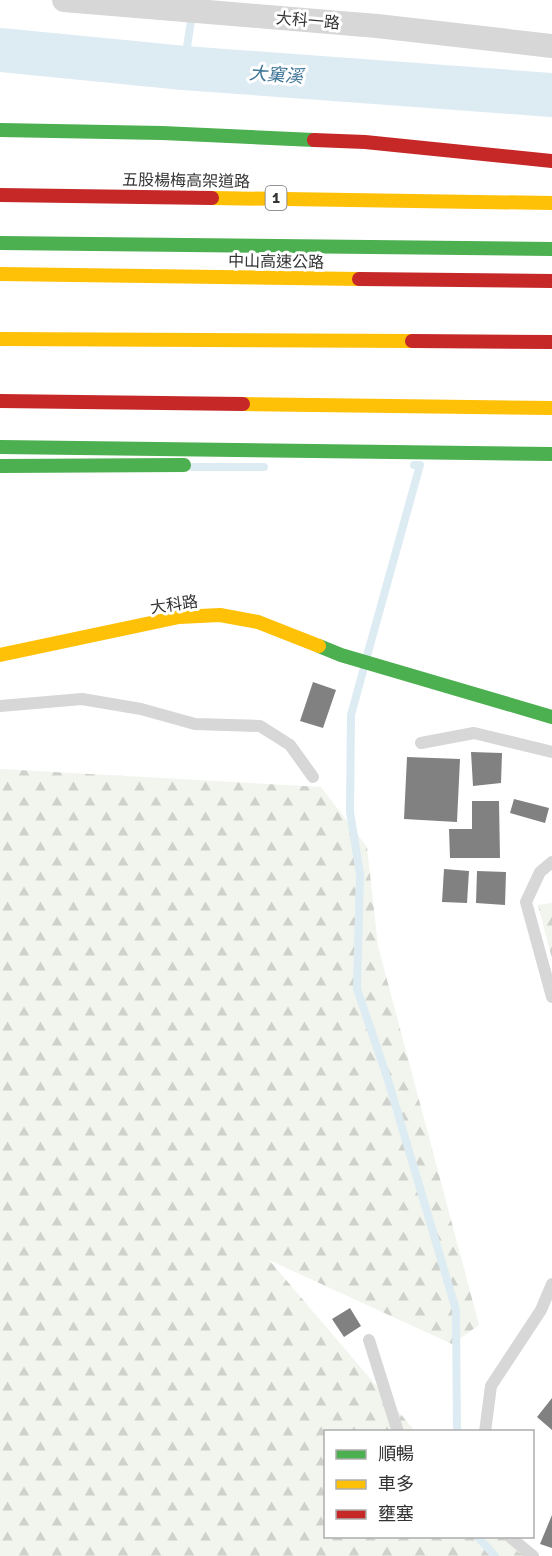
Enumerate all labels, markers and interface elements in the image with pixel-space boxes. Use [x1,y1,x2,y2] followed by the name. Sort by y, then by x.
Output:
[275,8,341,34] street label: 大科一路
[248,62,307,88] water label: 大窠溪
[122,170,250,192] street label: 五股楊梅高架道路
[266,186,286,210] road number: 1
[228,251,324,273] street label: 中山高速公路
[149,592,199,618] street label: 大科路
[324,1430,534,1538] legend
[378,1443,414,1465] text: 順暢
[378,1473,414,1495] text: 車多
[378,1503,414,1525] text: 壅塞

